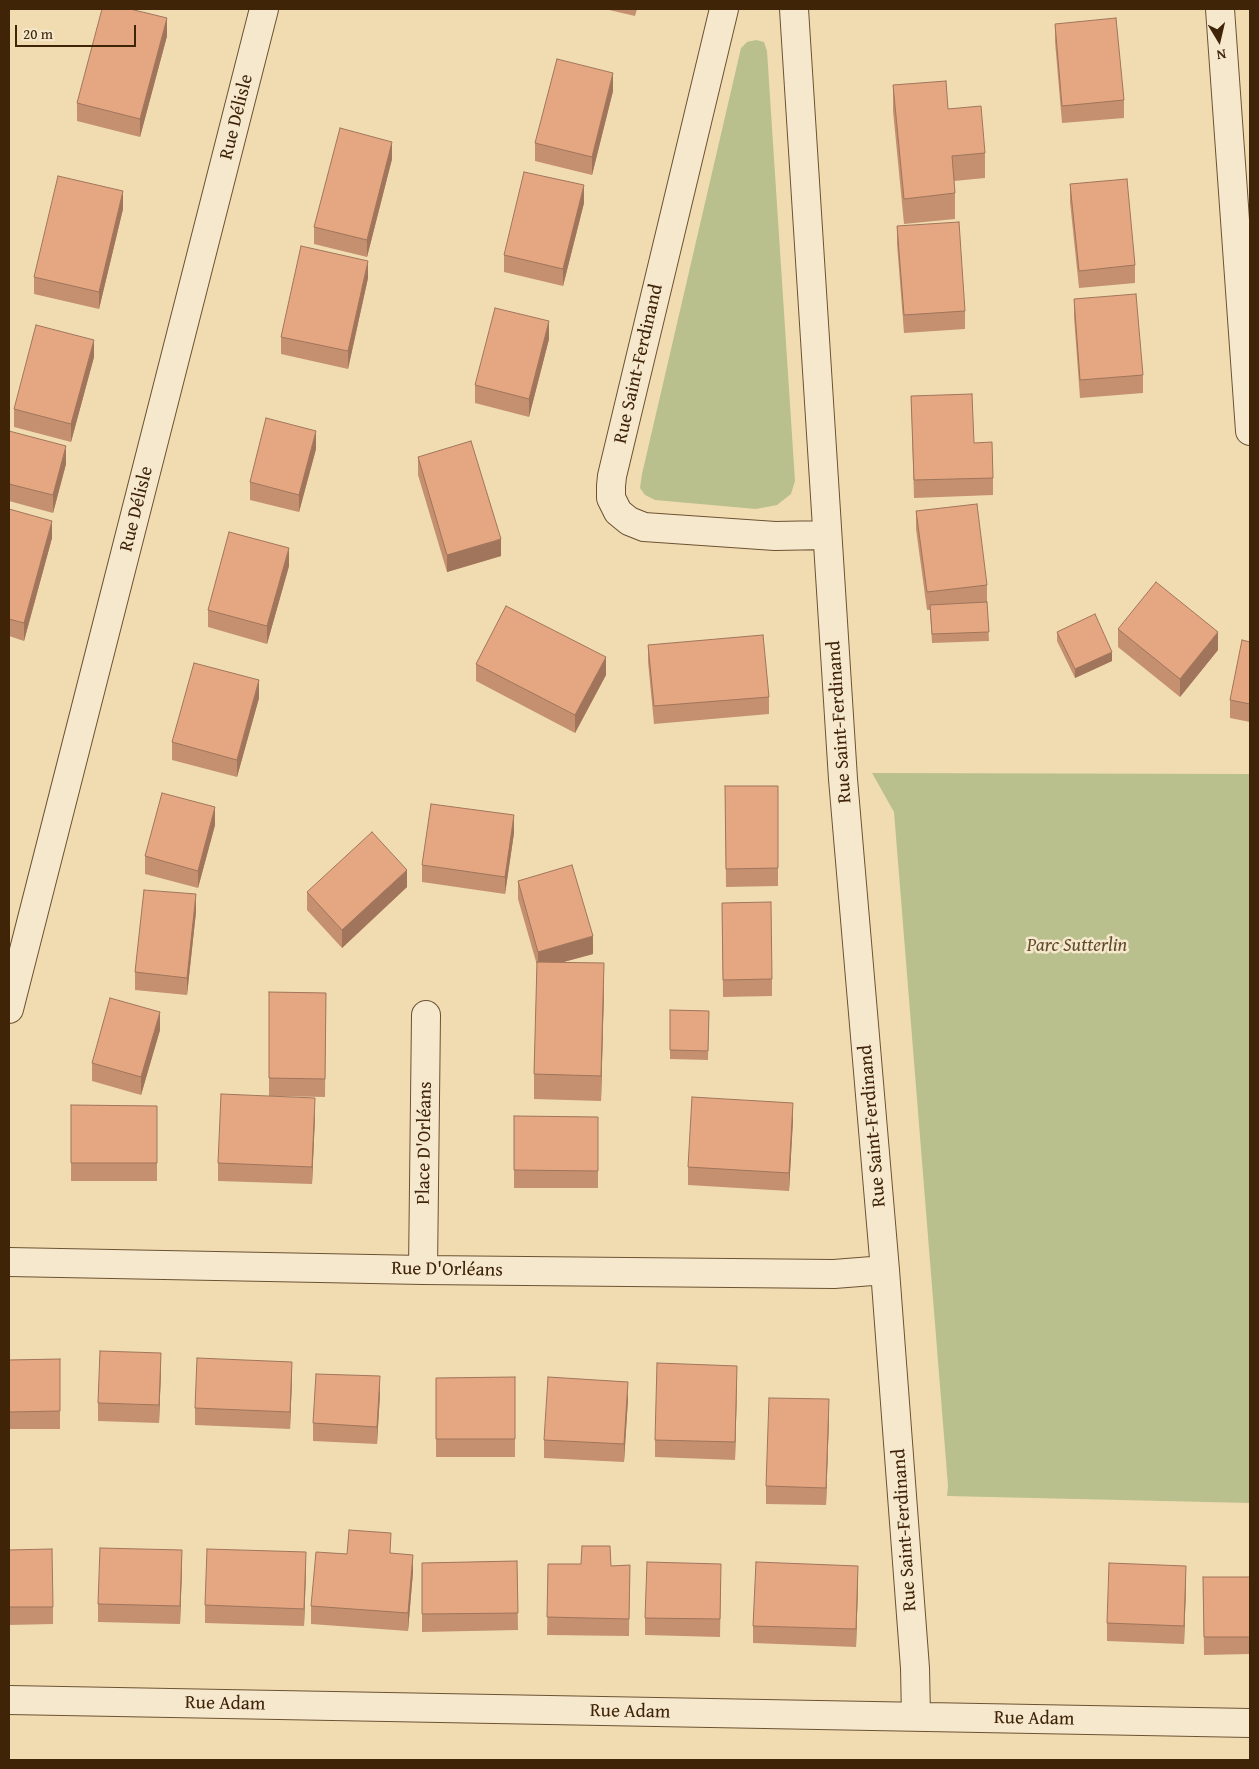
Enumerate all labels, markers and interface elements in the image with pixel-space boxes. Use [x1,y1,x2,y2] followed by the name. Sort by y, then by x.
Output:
[18,15,139,47] scale bar
[1194,15,1244,65] north arrow
[23,23,53,44] text: 20 m
[1215,44,1228,65] text: N
[215,72,259,162] street label: Rue Délisle
[610,282,668,446] street label: Rue Saint-Ferdinand
[115,464,159,554] street label: Rue Délisle
[823,640,857,804] street label: Rue Saint-Ferdinand
[1027,935,1127,957] park label: Parc Sutterlin
[855,1044,891,1208] street label: Rue Saint-Ferdinand
[413,1081,437,1205] street label: Place D'Orléans
[391,1258,503,1282] street label: Rue D'Orléans
[888,1448,922,1612] street label: Rue Saint-Ferdinand
[185,1692,265,1716] street label: Rue Adam
[590,1700,670,1724] street label: Rue Adam
[994,1707,1074,1731] street label: Rue Adam

